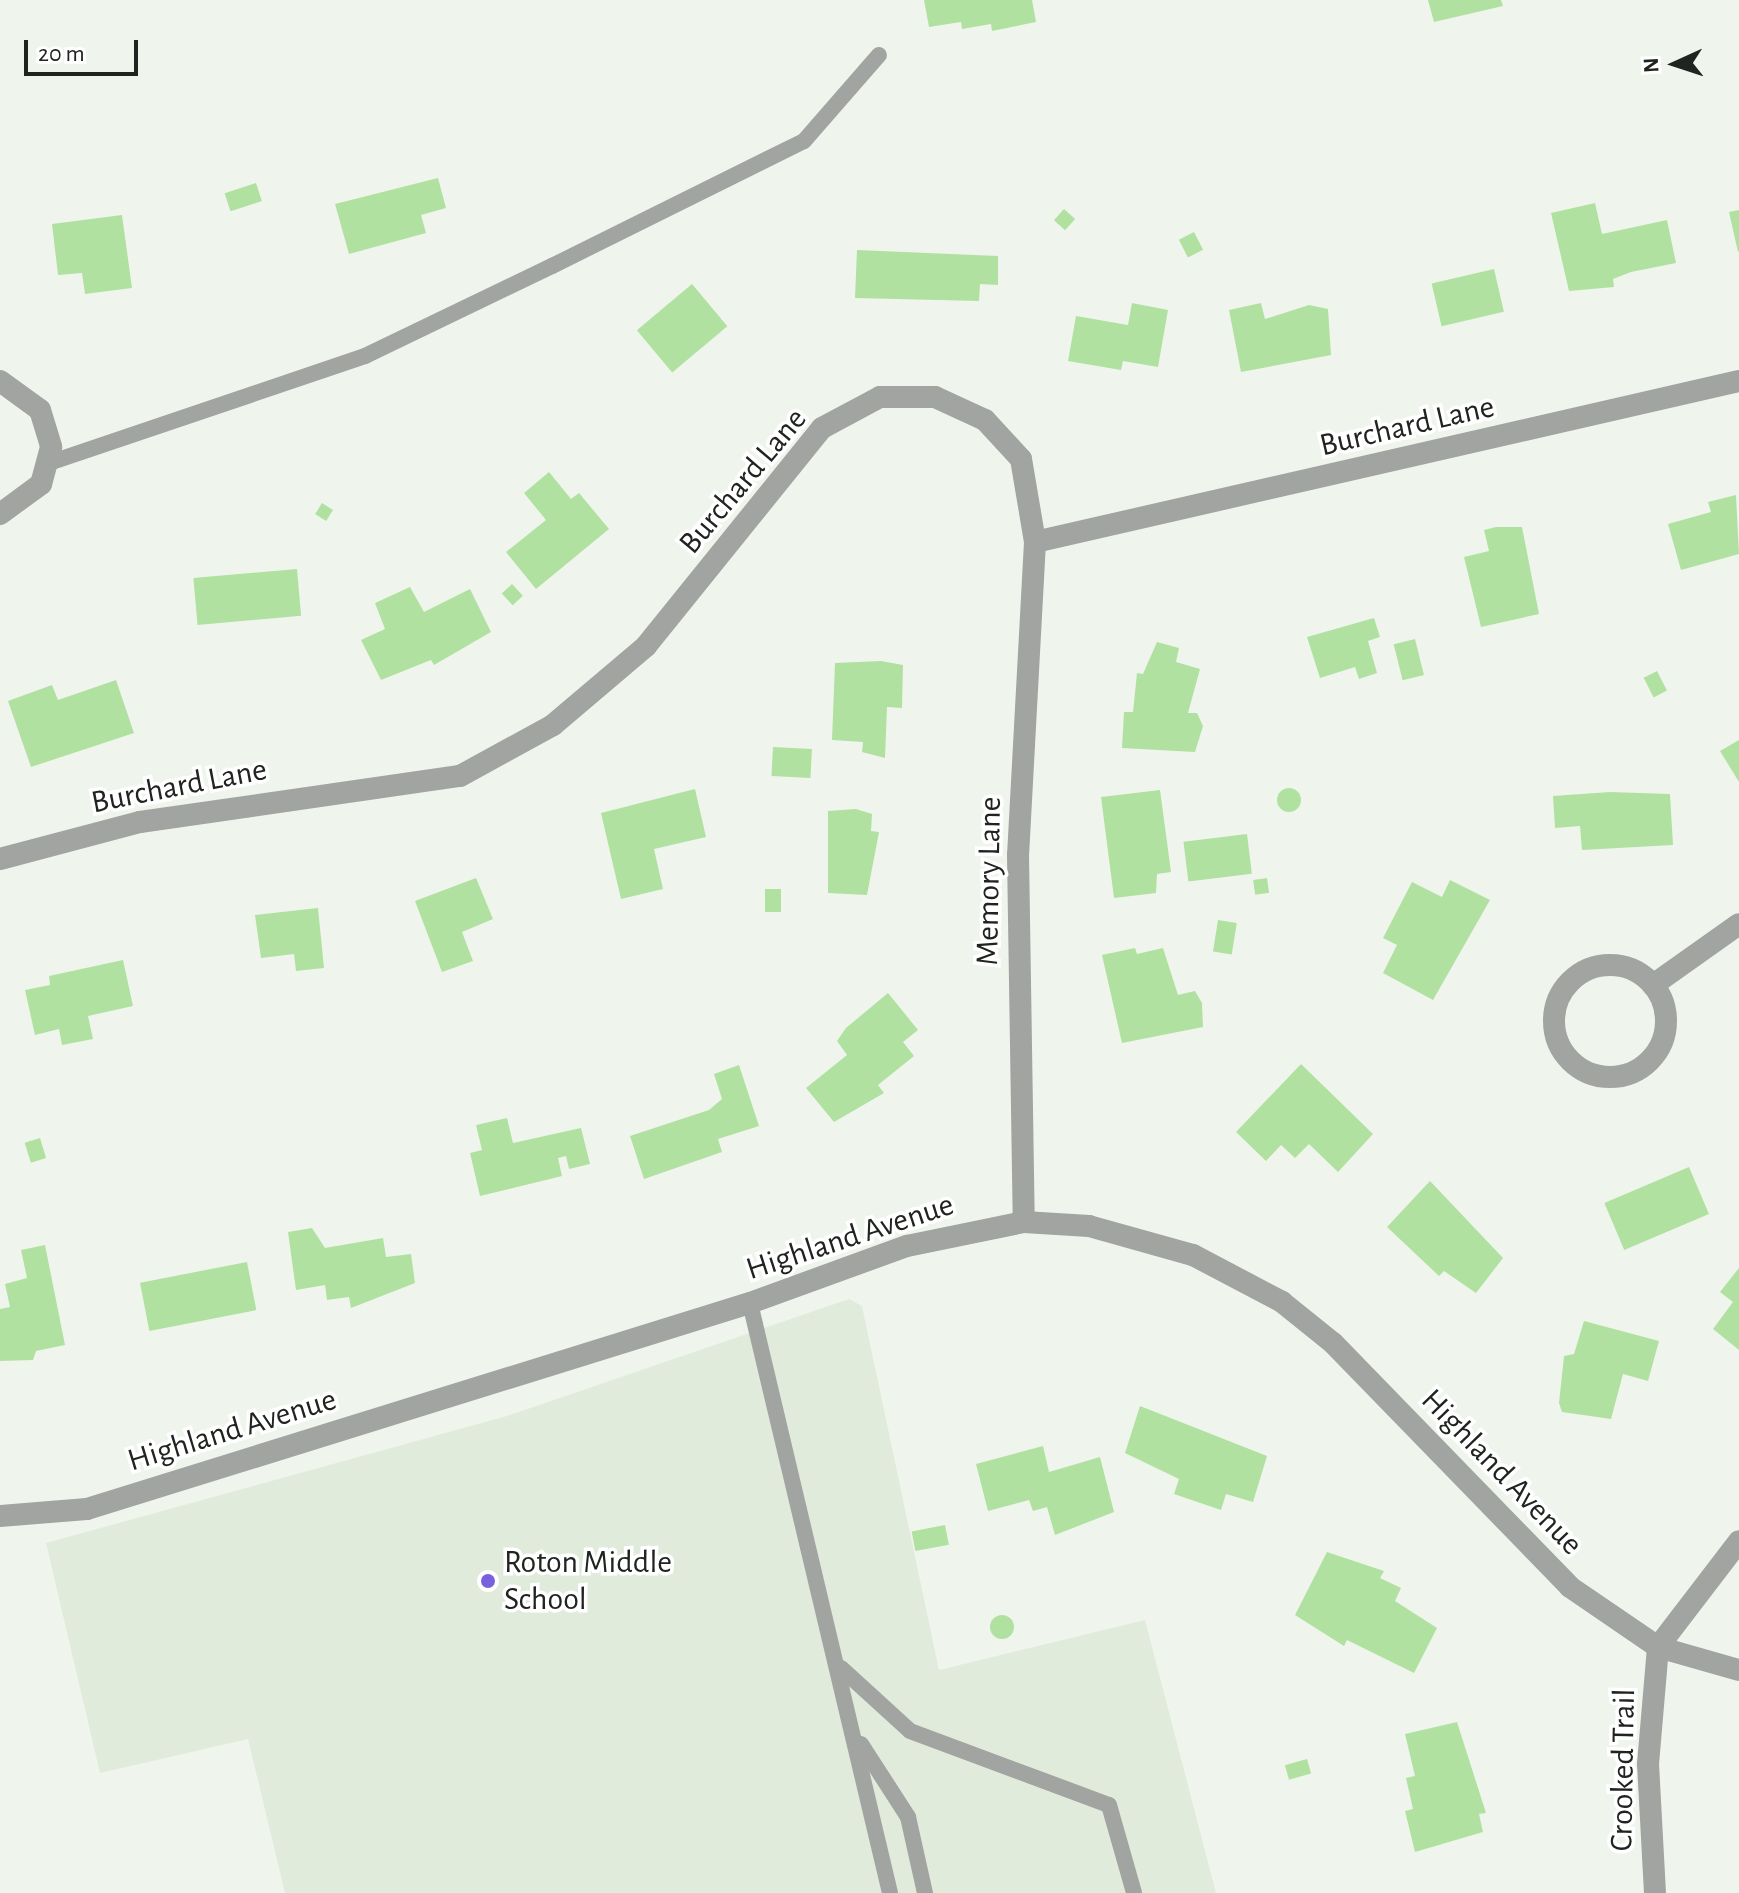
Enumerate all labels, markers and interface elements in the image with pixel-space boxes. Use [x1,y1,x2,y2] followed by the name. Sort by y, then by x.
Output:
[28,24,142,74] scale bar
[1635,24,1715,104] north arrow
[38,42,85,66] text: 20 m
[1640,57,1662,73] text: N
[1316,387,1498,465] street label: Burchard Lane
[671,400,815,562] street label: Burchard Lane
[88,750,270,822] street label: Burchard Lane
[968,796,1010,966] street label: Memory Lane
[741,1185,959,1289] street label: Highland Avenue
[123,1380,341,1480] street label: Highland Avenue
[1413,1381,1591,1563] street label: Highland Avenue
[504,1544,672,1619] place label: Roton Middle School
[479,1572,497,1590] marker: Roton Middle School
[1602,1688,1644,1852] street label: Crooked Trail

